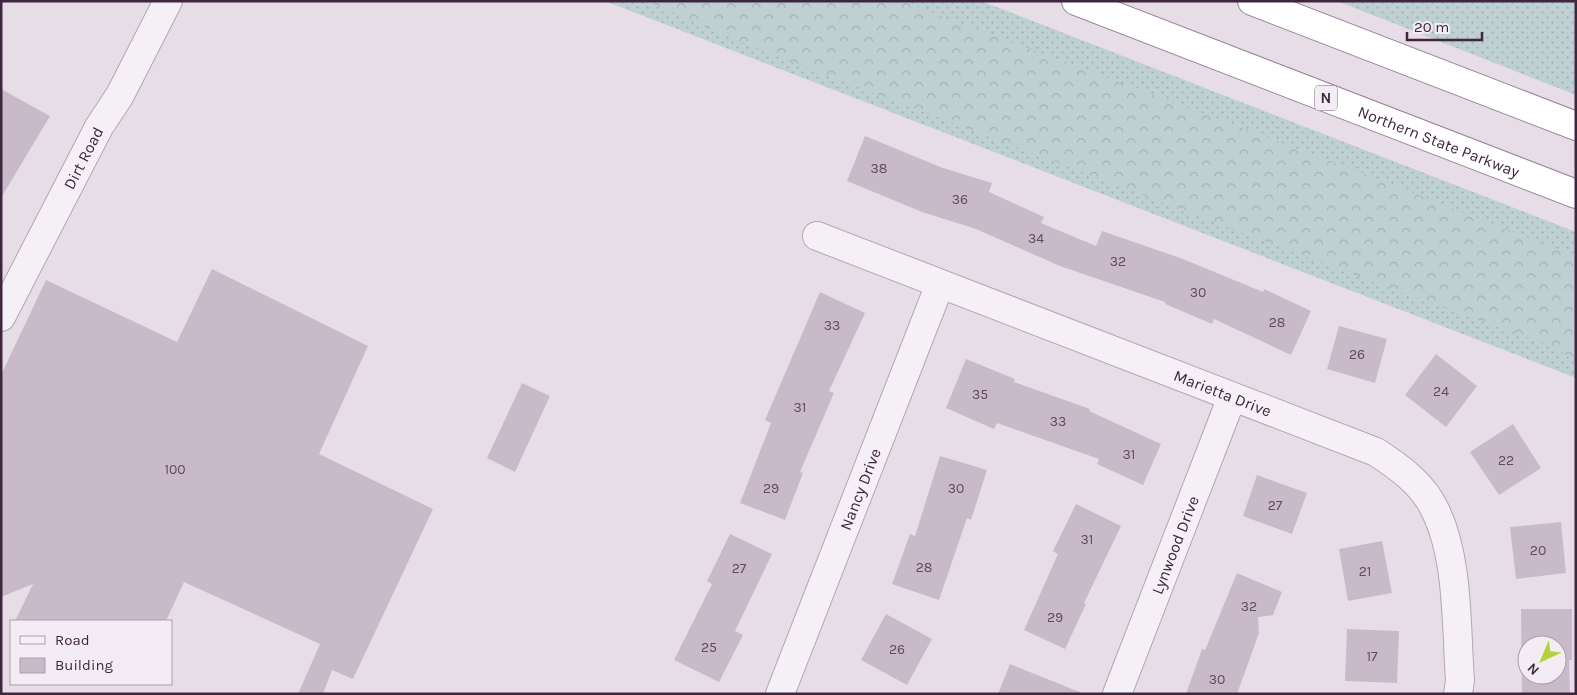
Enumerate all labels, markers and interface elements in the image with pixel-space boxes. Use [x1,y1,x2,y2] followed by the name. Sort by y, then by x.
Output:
[1407,10,1482,42] scale bar
[1414,18,1449,36] text: 20 m
[1315,86,1337,110] road number: N
[1355,101,1523,181] street label: Northern State Parkway
[59,123,107,192] street label: Dirt Road
[871,160,887,177] house number: 38
[952,191,968,208] house number: 36
[1028,230,1044,247] house number: 34
[1110,253,1126,270] house number: 32
[1190,284,1206,301] house number: 30
[1269,314,1285,331] house number: 28
[824,317,840,334] house number: 33
[1349,346,1365,363] house number: 26
[1171,365,1274,420] street label: Marietta Drive
[1433,383,1449,400] house number: 24
[972,386,988,403] house number: 35
[794,399,806,416] house number: 31
[1050,413,1066,430] house number: 33
[835,445,885,533] street label: Nancy Drive
[1123,446,1135,463] house number: 31
[1498,452,1514,469] house number: 22
[164,461,186,478] house number: 100
[763,480,779,497] house number: 29
[948,480,964,497] house number: 30
[1147,493,1202,597] street label: Lynwood Drive
[1268,497,1283,514] house number: 27
[1081,531,1093,548] house number: 31
[1530,542,1546,559] house number: 20
[916,559,932,576] house number: 28
[732,560,747,577] house number: 27
[1359,563,1371,580] house number: 21
[1241,598,1257,615] house number: 32
[1047,609,1063,626] house number: 29
[10,620,172,685] legend
[55,631,90,649] text: Road
[1517,635,1567,685] north arrow
[701,639,717,656] house number: 25
[889,641,905,658] house number: 26
[1366,648,1378,665] house number: 17
[55,656,113,674] text: Building
[1524,659,1543,679] text: N
[1209,671,1225,688] house number: 30

